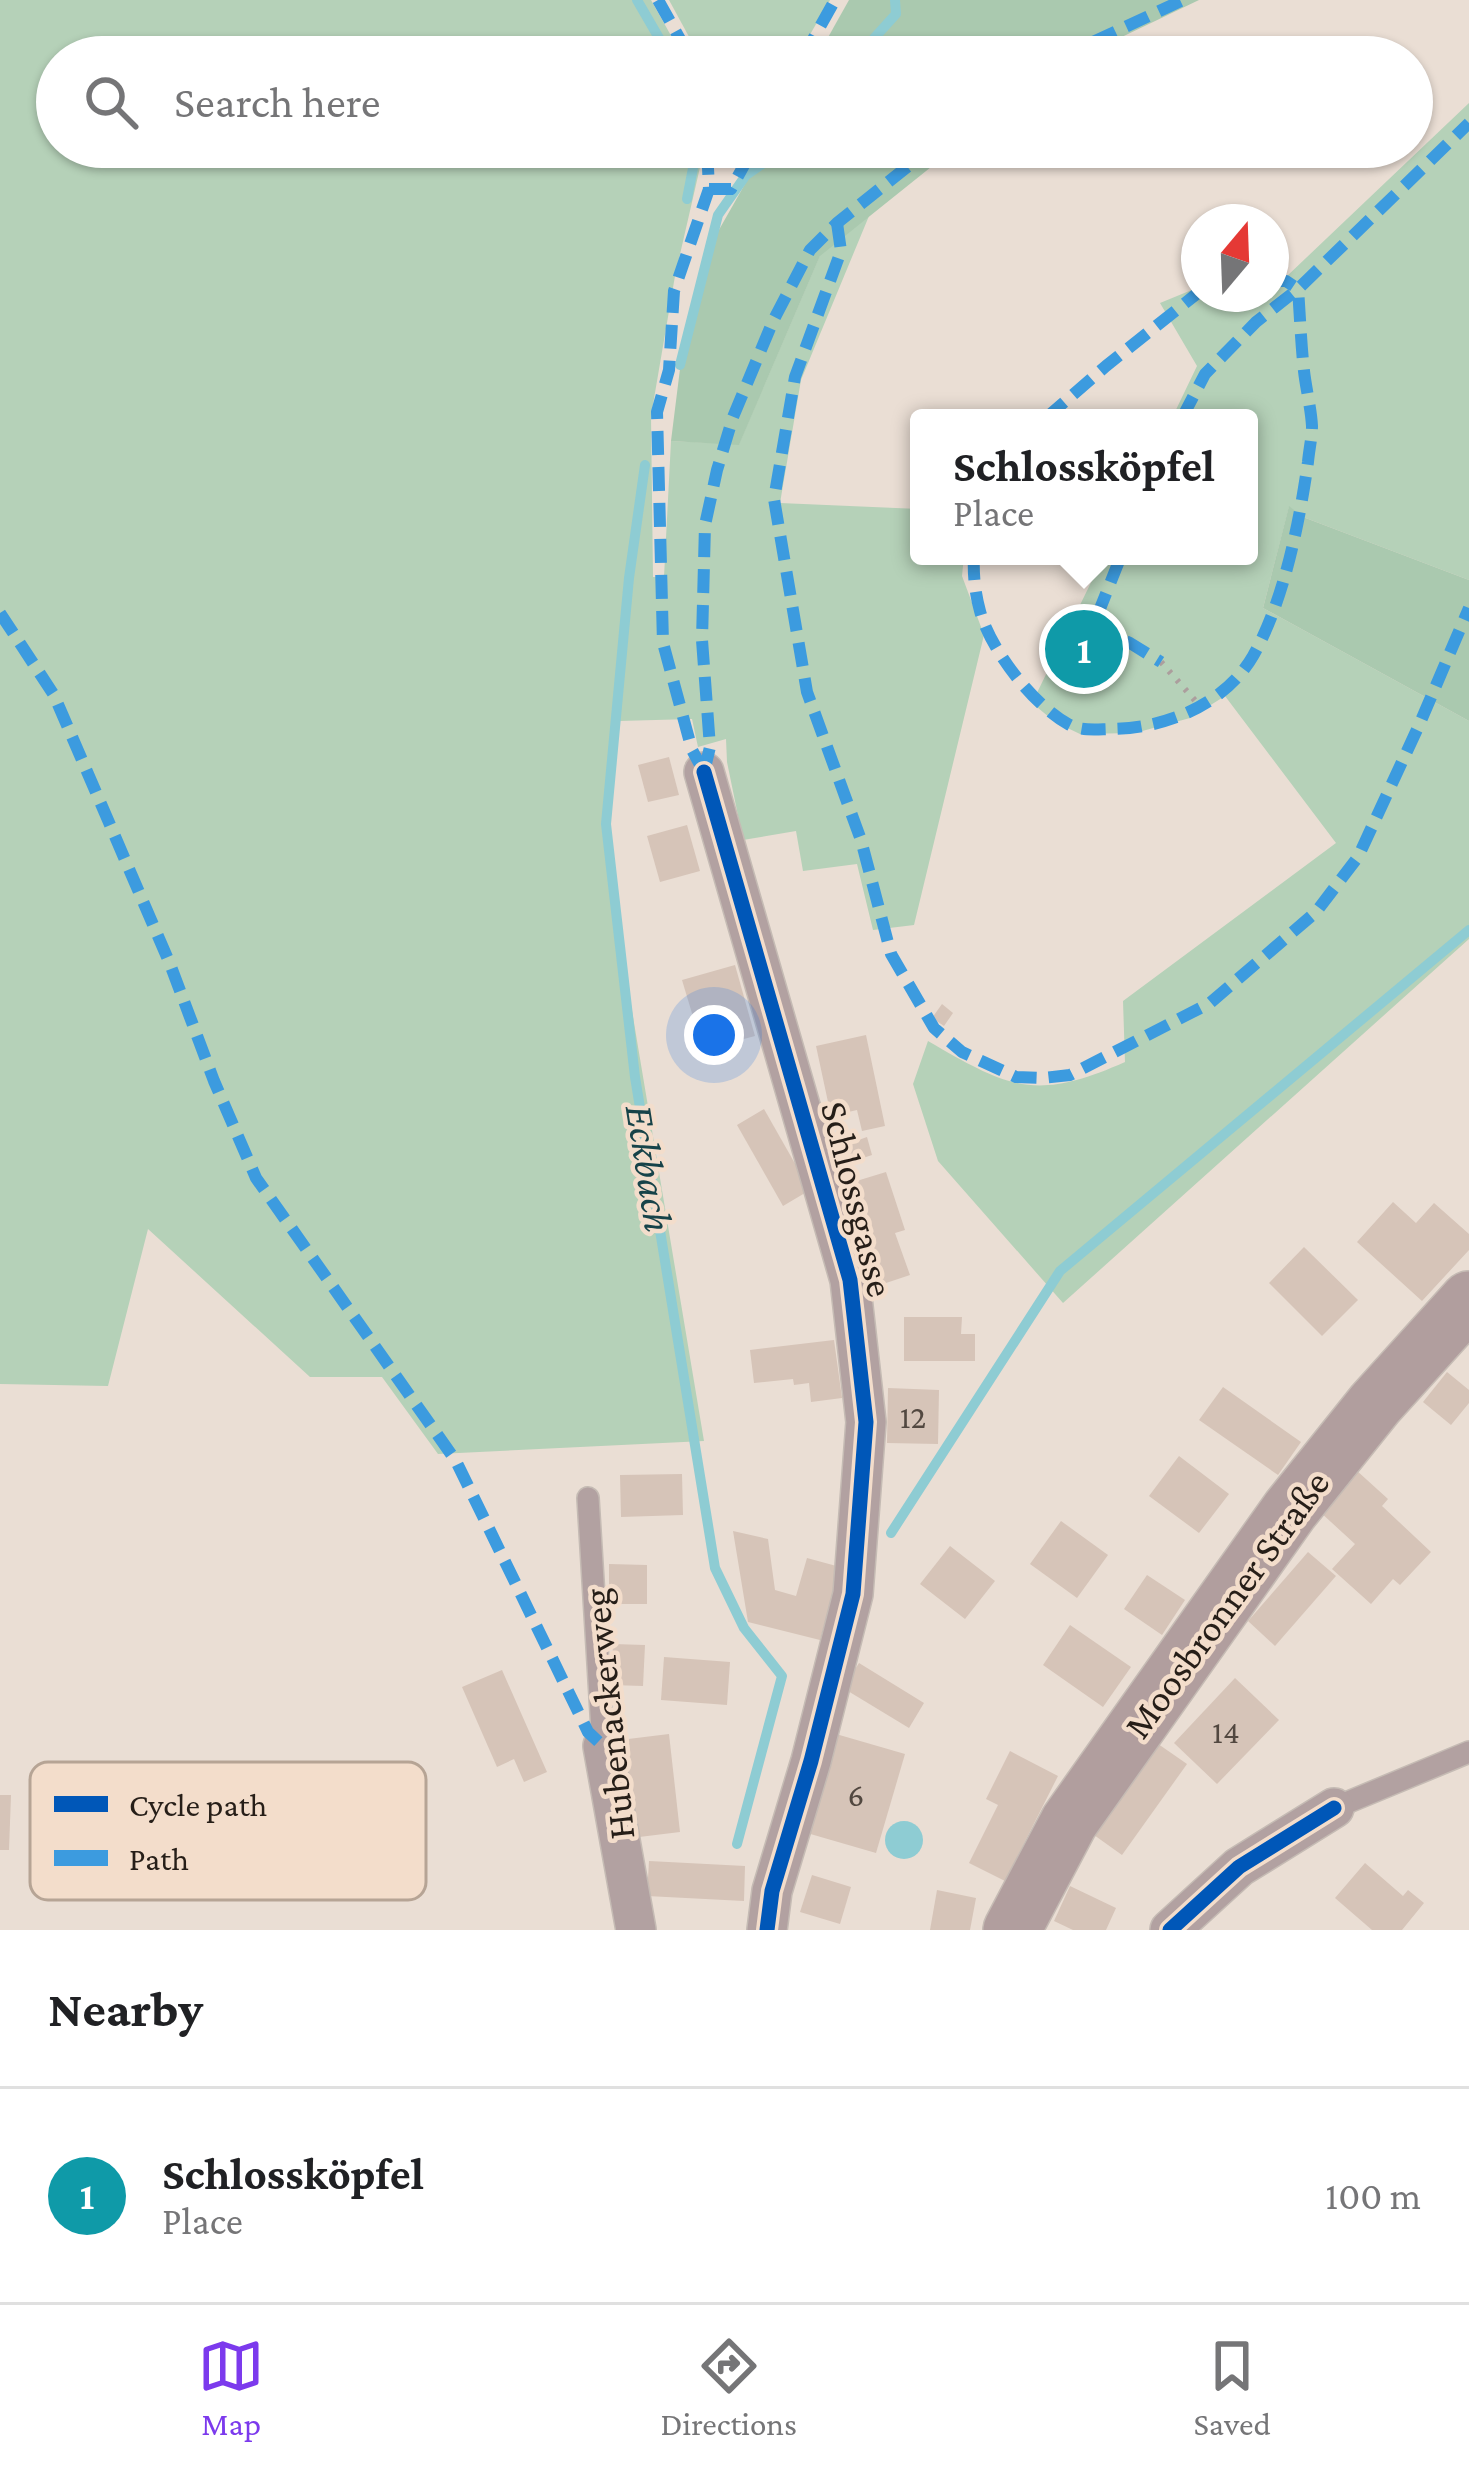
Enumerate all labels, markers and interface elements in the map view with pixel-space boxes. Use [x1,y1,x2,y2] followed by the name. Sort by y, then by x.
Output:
[36,36,1433,168] search box
[78,69,144,135] icon: search
[174,77,381,127] text: Search here
[1181,204,1289,312] north arrow
[910,409,1258,565] popup
[953,441,1215,491] text: Schlossköpfel
[953,491,1034,534] text: Place
[1045,604,1123,694] pin: 1
[684,1005,744,1065] your location
[812,1097,903,1301] street label: Schlossgasse
[617,1101,683,1235] water label: Eckbach
[900,1398,926,1435] house number: 12
[1115,1462,1337,1746] street label: Moosbronner Straße
[573,1586,644,1842] street label: Hubenackerweg
[1212,1713,1240,1750] house number: 14
[30,1762,426,1900] legend
[848,1776,864,1813] house number: 6
[129,1786,267,1823] text: Cycle path
[129,1840,189,1877] text: Path
[48,1980,203,2037] text: Nearby
[162,2149,424,2199] text: Schlossköpfel
[80,2174,94,2217] text: 1
[1325,2174,1421,2217] text: 100 m
[162,2199,243,2242] text: Place
[198,2333,264,2442] tab: Map
[661,2333,797,2442] tab: Directions
[1193,2333,1271,2442] tab: Saved

